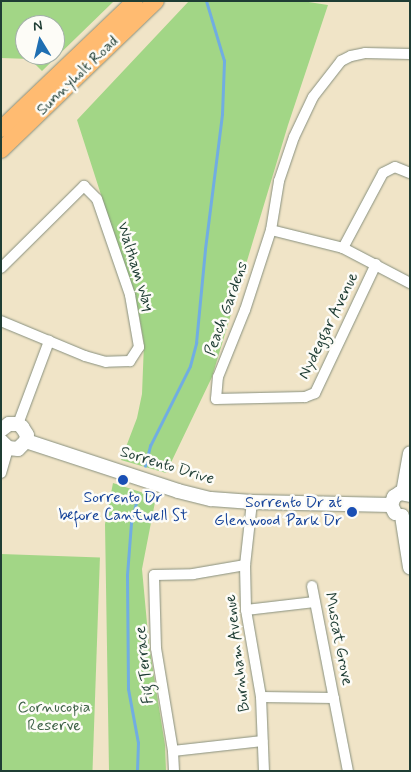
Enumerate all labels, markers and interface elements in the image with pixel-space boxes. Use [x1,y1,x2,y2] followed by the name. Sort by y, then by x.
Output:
[15,15,65,65] north arrow
[32,17,44,36] text: N
[33,32,123,120] street label: Sunnyholt Road
[112,218,158,316] street label: Waltham Way
[201,259,253,359] street label: Peach Gardens
[294,268,364,384] street label: Nydeggar Avenue
[118,443,216,489] street label: Sorrento Drive
[117,474,129,486] marker: Sorrento Dr before Cantwell St
[60,488,186,526] place label: Sorrento Dr before Cantwell St
[218,493,342,531] place label: Sorrento Dr at Glenwood Park Dr
[346,506,358,518] marker: Sorrento Dr at Glenwood Park Dr
[221,591,255,715] street label: Burnham Avenue
[320,591,356,687] street label: Muscat Grove
[132,627,158,703] street label: Fig Terrace
[17,698,91,736] park label: Cornucopia Reserve

